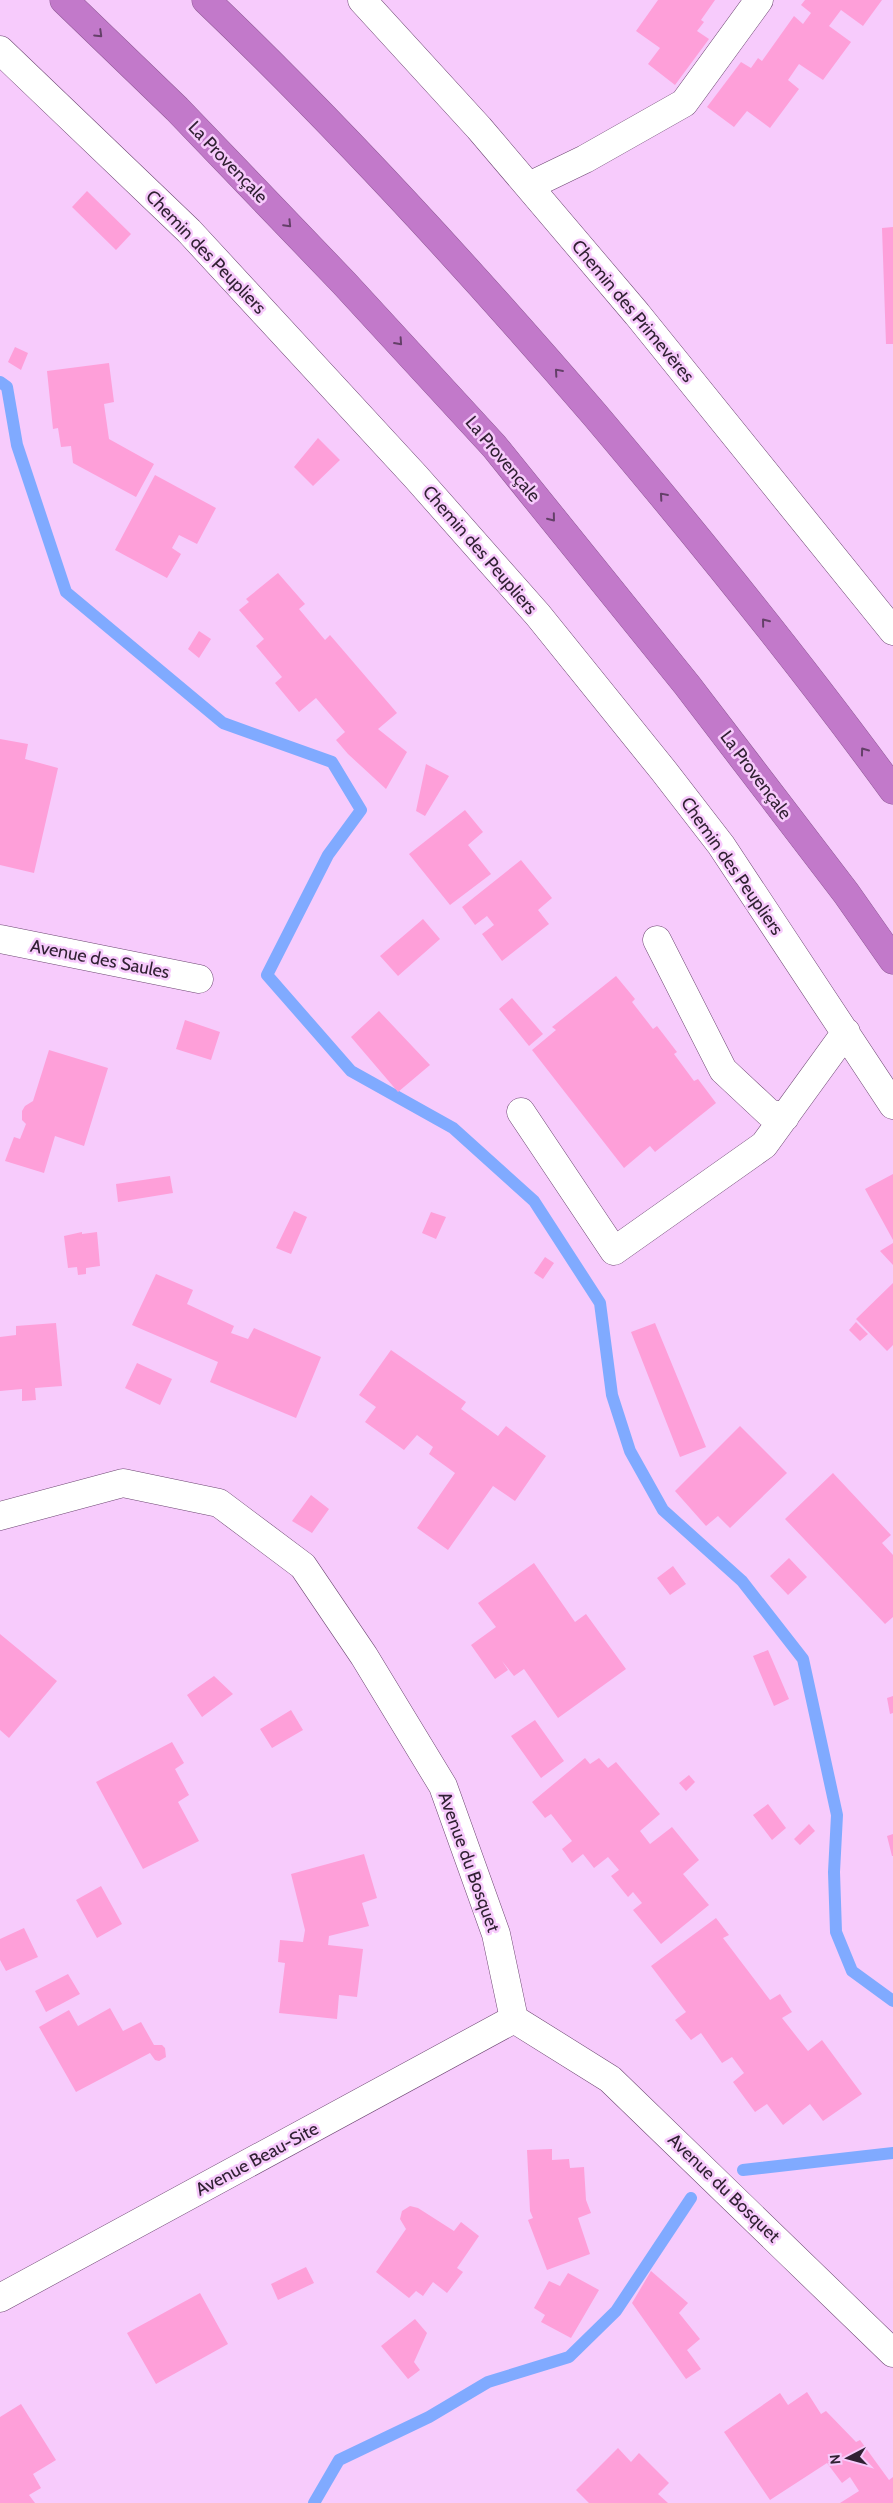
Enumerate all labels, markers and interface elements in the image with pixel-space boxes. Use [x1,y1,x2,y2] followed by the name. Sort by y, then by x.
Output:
[94,28,103,37] one-way arrow
[184,117,272,207] street label: La Provençale
[141,186,271,318] street label: Chemin des Peupliers
[282,218,291,227] one-way arrow
[567,235,699,387] street label: Chemin des Primevères
[393,337,402,346] one-way arrow
[554,369,563,378] one-way arrow
[461,412,545,506] street label: La Provençale
[418,481,542,619] street label: Chemin des Peupliers
[660,492,669,501] one-way arrow
[546,512,555,521] one-way arrow
[763,619,771,628] one-way arrow
[716,726,796,824] street label: La Provençale
[862,748,870,757] one-way arrow
[676,793,788,939] street label: Chemin des Peupliers
[29,935,171,983] street label: Avenue des Saules
[433,1789,505,1935] street label: Avenue du Bosquet
[192,2117,322,2201] street label: Avenue Beau-Site
[663,2129,785,2247] street label: Avenue du Bosquet
[823,2433,873,2483] north arrow
[826,2453,845,2465] text: N

